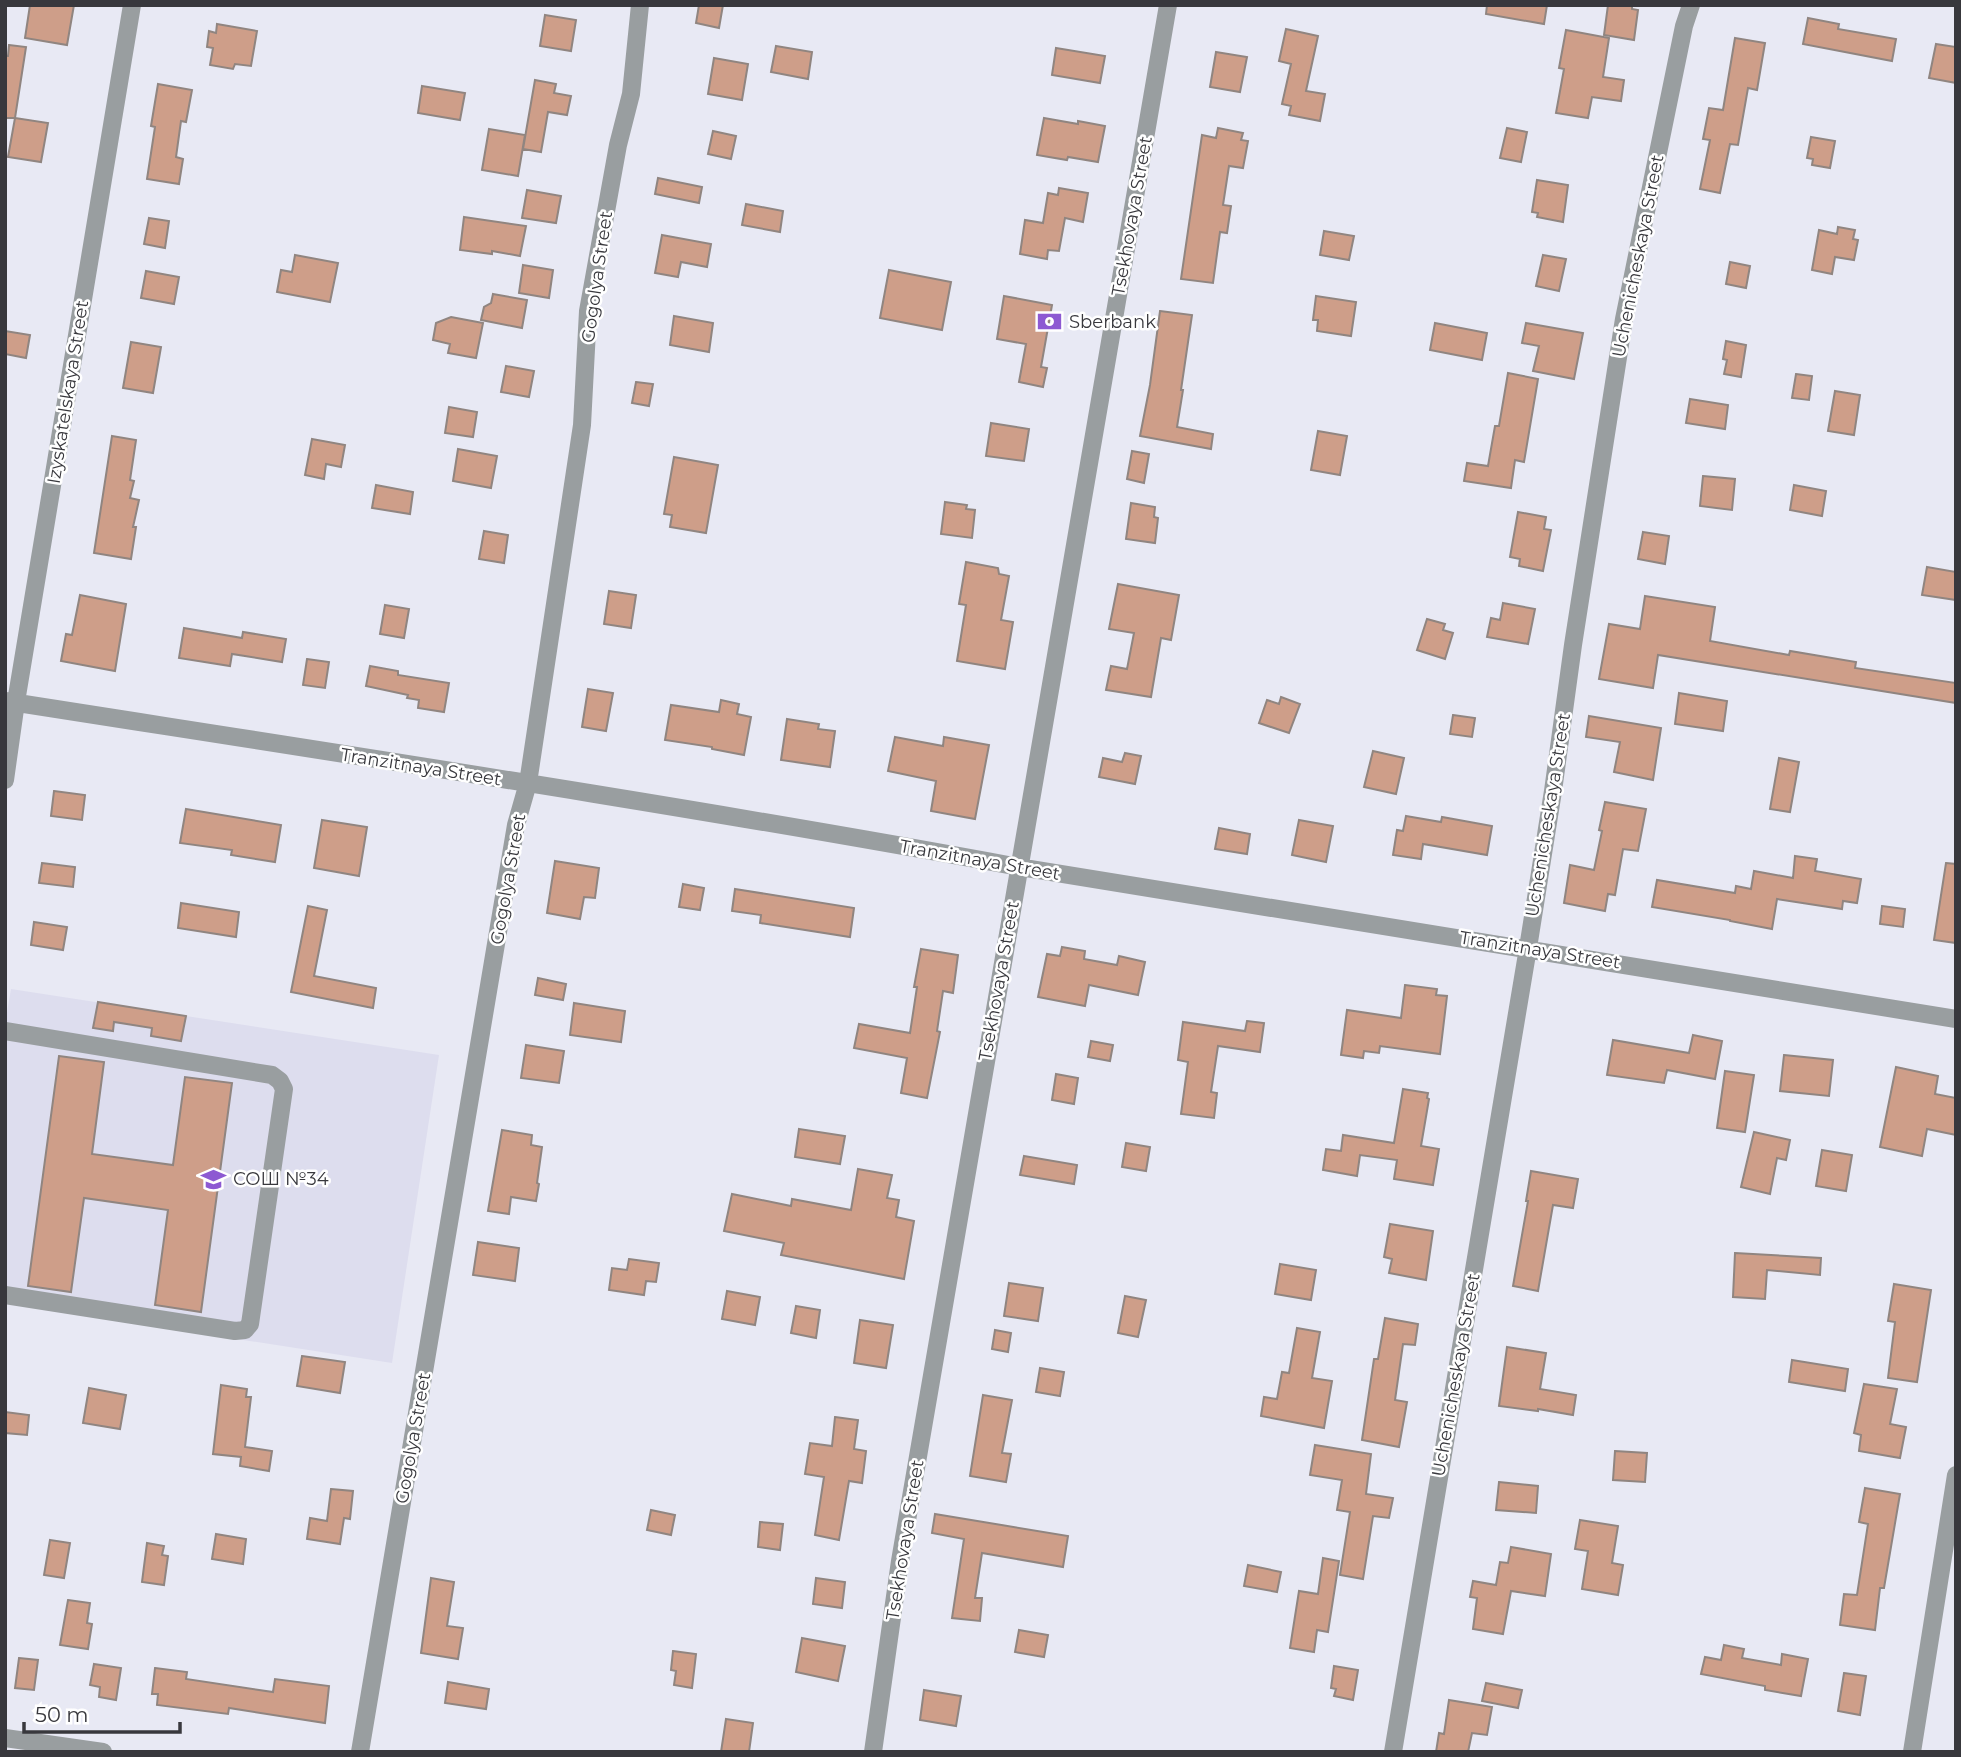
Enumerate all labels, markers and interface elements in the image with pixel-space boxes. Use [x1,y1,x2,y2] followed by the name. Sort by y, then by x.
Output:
[1107,134,1157,298] street label: Tsekhovaya Street
[1608,153,1668,359] street label: Uchenicheskaya Street
[577,210,617,344] street label: Gogolya Street
[43,299,93,485] street label: Izyskatelskaya Street
[1035,308,1063,336] bank icon: Sberbank
[1069,311,1156,333] place label: Sberbank
[1521,711,1575,919] street label: Uchenicheskaya Street
[339,743,503,791] street label: Tranzitnaya Street
[486,812,530,946] street label: Gogolya Street
[898,835,1062,885] street label: Tranzitnaya Street
[974,899,1024,1063] street label: Tsekhovaya Street
[1458,926,1622,974] street label: Tranzitnaya Street
[199,1165,227,1193] school or university icon: СОШ №34
[233,1168,329,1190] place label: СОШ №34
[1427,1272,1485,1478] street label: Uchenicheskaya Street
[391,1371,435,1505] street label: Gogolya Street
[881,1458,929,1622] street label: Tsekhovaya Street
[24,1690,180,1734] scale bar
[35,1702,89,1727] text: 50 m

